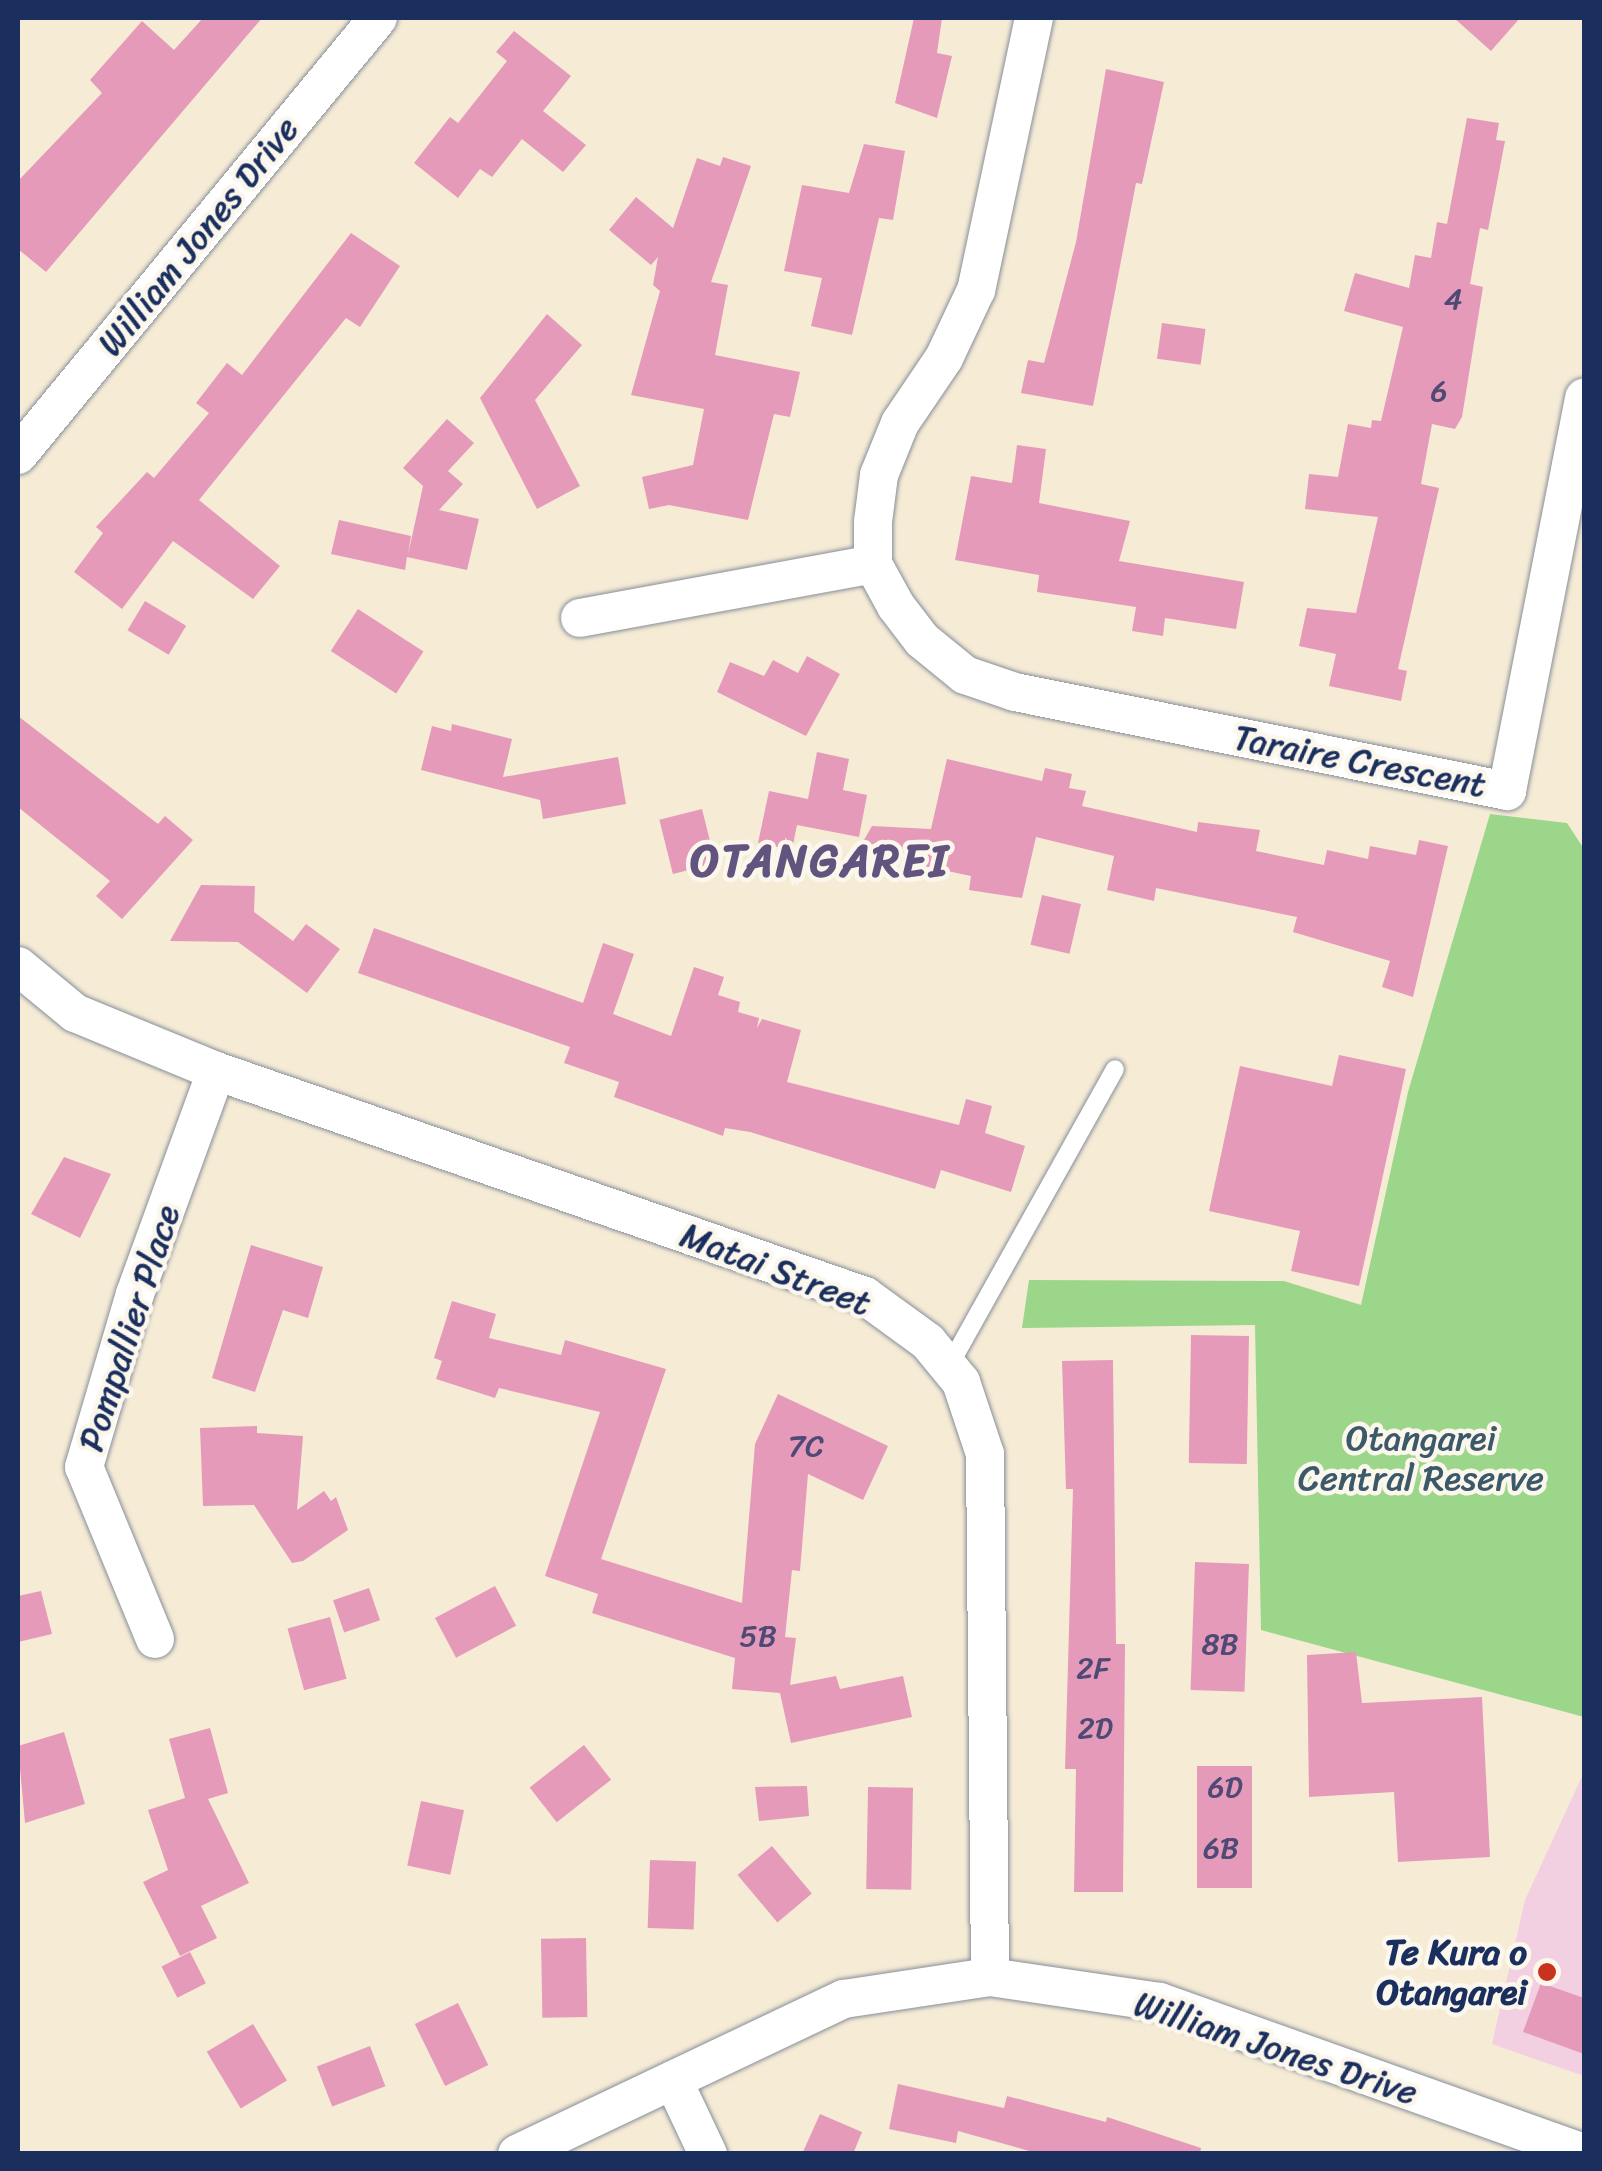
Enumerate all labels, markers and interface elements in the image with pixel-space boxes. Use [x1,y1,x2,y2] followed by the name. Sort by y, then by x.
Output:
[89,108,307,364] street label: William Jones Drive
[1444,281,1462,317] house number: 4
[1430,373,1448,409] house number: 6
[1230,716,1490,806] street label: Taraire Crescent
[692,835,948,889] district label: OTANGAREI
[69,1199,189,1457] street label: Pompallier Place
[675,1214,877,1324] street label: Matai Street
[1298,1417,1544,1499] park label: Otangarei Central Reserve
[788,1428,824,1464] house number: 7C
[739,1618,777,1654] house number: 5B
[1201,1626,1239,1662] house number: 8B
[1076,1650,1110,1686] house number: 2F
[1077,1710,1113,1746] house number: 2D
[1208,1769,1242,1805] house number: 6D
[1203,1830,1239,1866] house number: 6B
[1376,1931,1527,2013] place label: Te Kura o Otangarei
[1536,1961,1558,1983] marker: Te Kura o Otangarei
[1129,1982,1423,2114] street label: William Jones Drive

